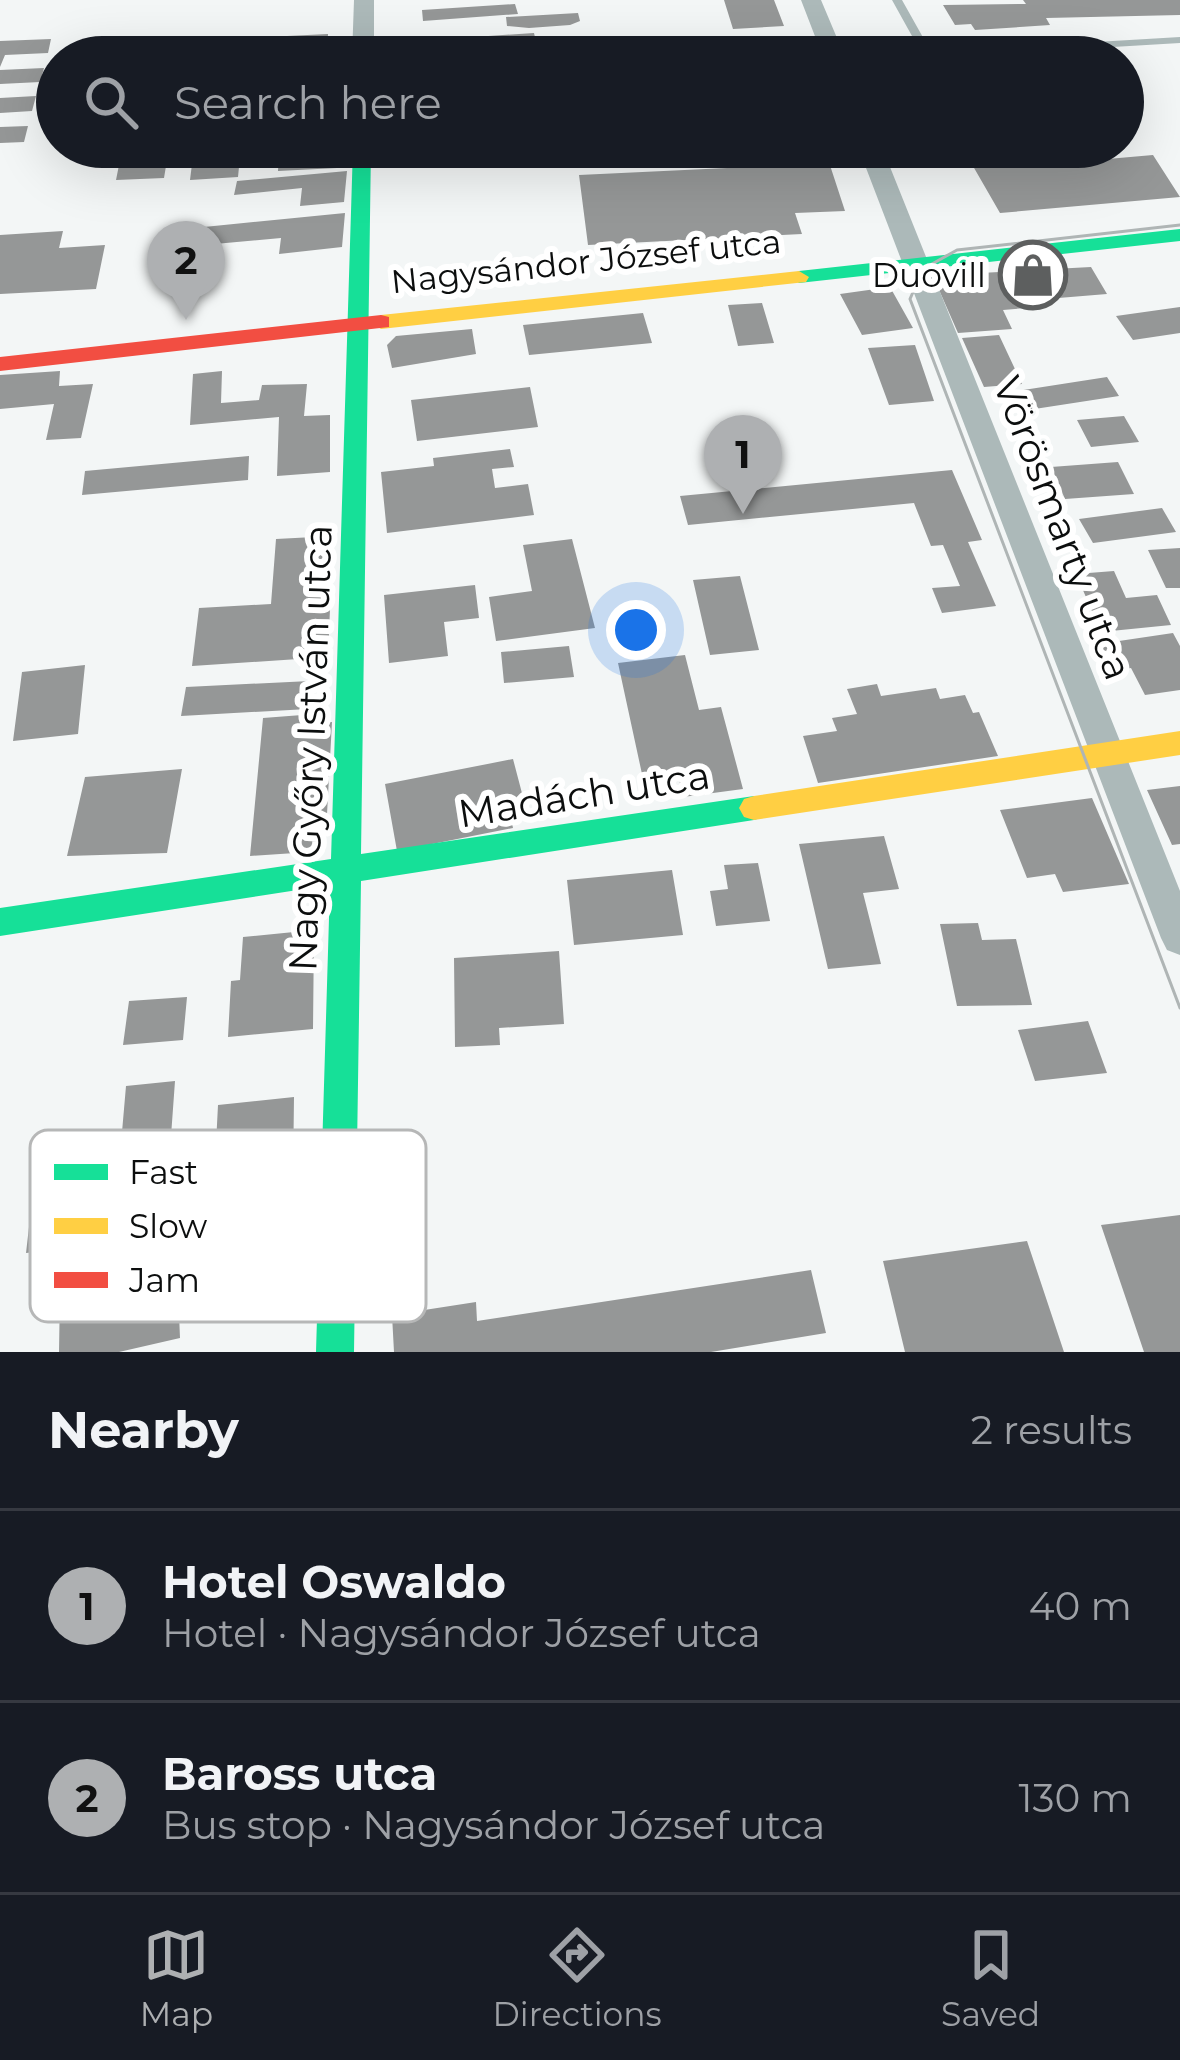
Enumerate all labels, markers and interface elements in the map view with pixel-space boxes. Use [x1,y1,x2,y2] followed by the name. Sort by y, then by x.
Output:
[36,36,1144,168] search box
[78,69,144,135] icon: search
[174,75,442,130] text: Search here
[147,221,225,320] pin: 2
[389,221,783,301] street label: Nagysándor József utca
[998,240,1068,310] shop icon: Duovill
[872,255,986,295] place label: Duovill
[983,370,1143,686] street label: Vörösmarty utca
[704,415,782,514] pin: 1
[278,524,342,972] street label: Nagy Győry István utca
[606,600,666,660] your location
[455,750,713,838] street label: Madách utca
[30,1130,426,1322] legend
[129,1152,198,1192] text: Fast
[129,1206,207,1246] text: Slow
[128,1260,200,1300] text: Jam
[48,1399,239,1461] text: Nearby
[971,1406,1132,1454] text: 2 results
[162,1554,506,1609] text: Hotel Oswaldo
[79,1582,95,1630] text: 1
[1029,1582,1132,1630] text: 40 m
[162,1609,761,1657] text: Hotel · Nagysándor József utca
[162,1746,437,1801] text: Baross utca
[75,1774,99,1822] text: 2
[1019,1774,1132,1822] text: 130 m
[162,1801,825,1849] text: Bus stop · Nagysándor József utca
[140,1922,213,2034] tab: Map
[493,1922,662,2034] tab: Directions
[941,1922,1040,2034] tab: Saved

